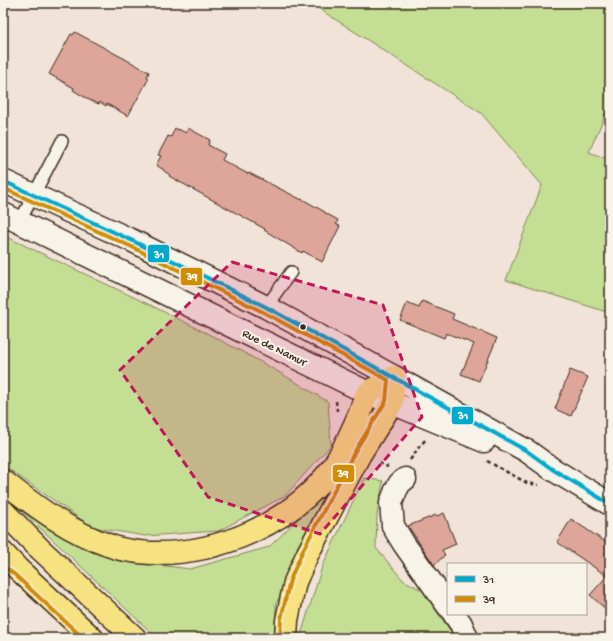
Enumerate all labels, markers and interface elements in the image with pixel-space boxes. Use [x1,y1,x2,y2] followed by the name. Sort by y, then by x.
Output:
[147,244,170,263] line badge: 31
[153,250,164,262] text: 31
[180,267,203,286] line badge: 39
[185,272,198,284] text: 39
[298,322,308,332] unlabelled marker
[240,327,310,371] street label: Rue de Namur
[451,406,474,425] line badge: 31
[457,411,468,423] text: 31
[332,464,355,483] line badge: 39
[336,469,349,481] text: 39
[447,563,587,615] legend
[482,574,494,588] text: 31
[482,594,495,608] text: 39

